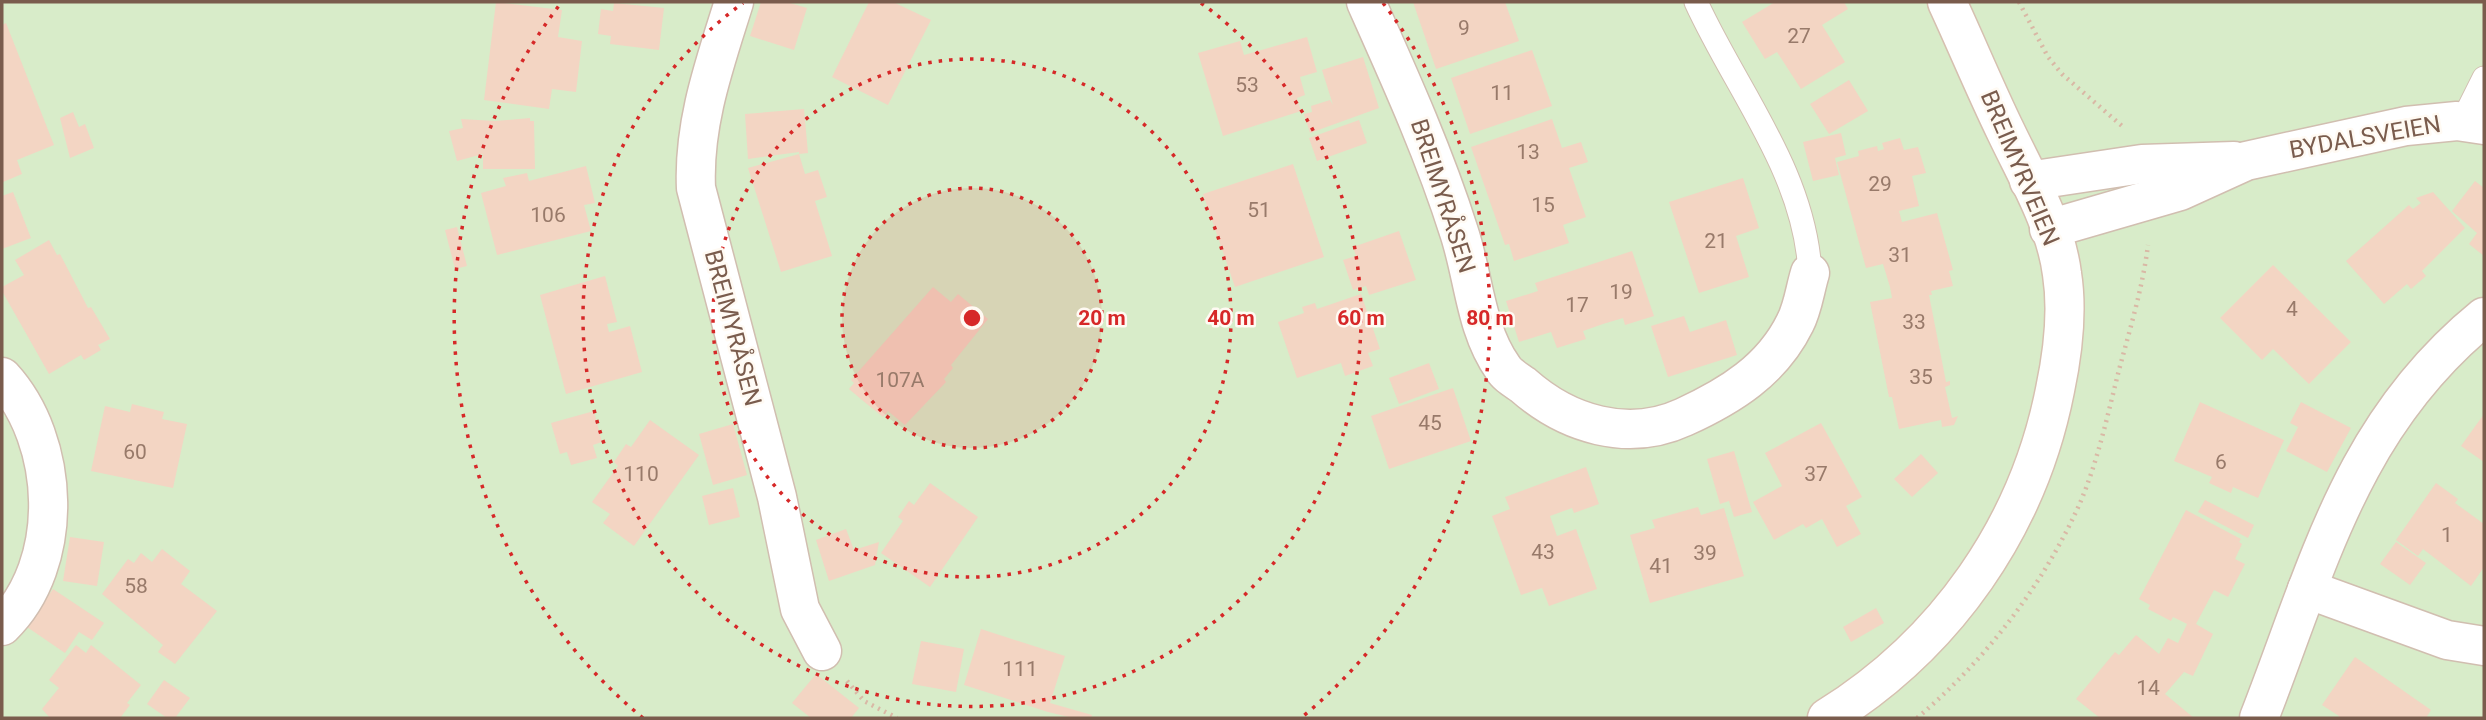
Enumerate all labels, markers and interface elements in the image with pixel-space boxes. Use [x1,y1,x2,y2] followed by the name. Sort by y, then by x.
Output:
[1458,16,1470,40] house number: 9
[1787,24,1811,48] house number: 27
[1235,73,1259,97] house number: 53
[1490,81,1514,105] house number: 11
[1975,86,2065,250] street label: BREIMYRVEIEN
[2287,110,2443,164] street label: BYDALSVEIEN
[1405,115,1482,277] street label: BREIMYRÅSEN
[1516,140,1540,164] house number: 13
[1868,172,1892,196] house number: 29
[1531,193,1555,217] house number: 15
[1247,198,1271,222] house number: 51
[530,203,566,227] house number: 106
[1704,229,1728,253] house number: 21
[1888,243,1912,267] house number: 31
[699,247,768,409] street label: BREIMYRÅSEN
[1609,280,1633,304] house number: 19
[1565,293,1589,317] house number: 17
[2286,297,2298,321] house number: 4
[960,306,984,330] centre of rings
[1078,306,1126,330] text: 20 m
[1207,306,1255,330] text: 40 m
[1337,306,1385,330] text: 60 m
[1466,306,1514,330] text: 80 m
[1902,310,1926,334] house number: 33
[1909,365,1933,389] house number: 35
[875,368,925,392] house number: 107A
[1418,411,1442,435] house number: 45
[123,440,147,464] house number: 60
[2215,450,2227,474] house number: 6
[623,462,659,486] house number: 110
[1804,462,1828,486] house number: 37
[2441,523,2453,547] house number: 1
[1531,540,1555,564] house number: 43
[1693,541,1717,565] house number: 39
[1649,554,1673,578] house number: 41
[124,574,148,598] house number: 58
[1002,657,1038,681] house number: 111
[2136,676,2160,700] house number: 14

